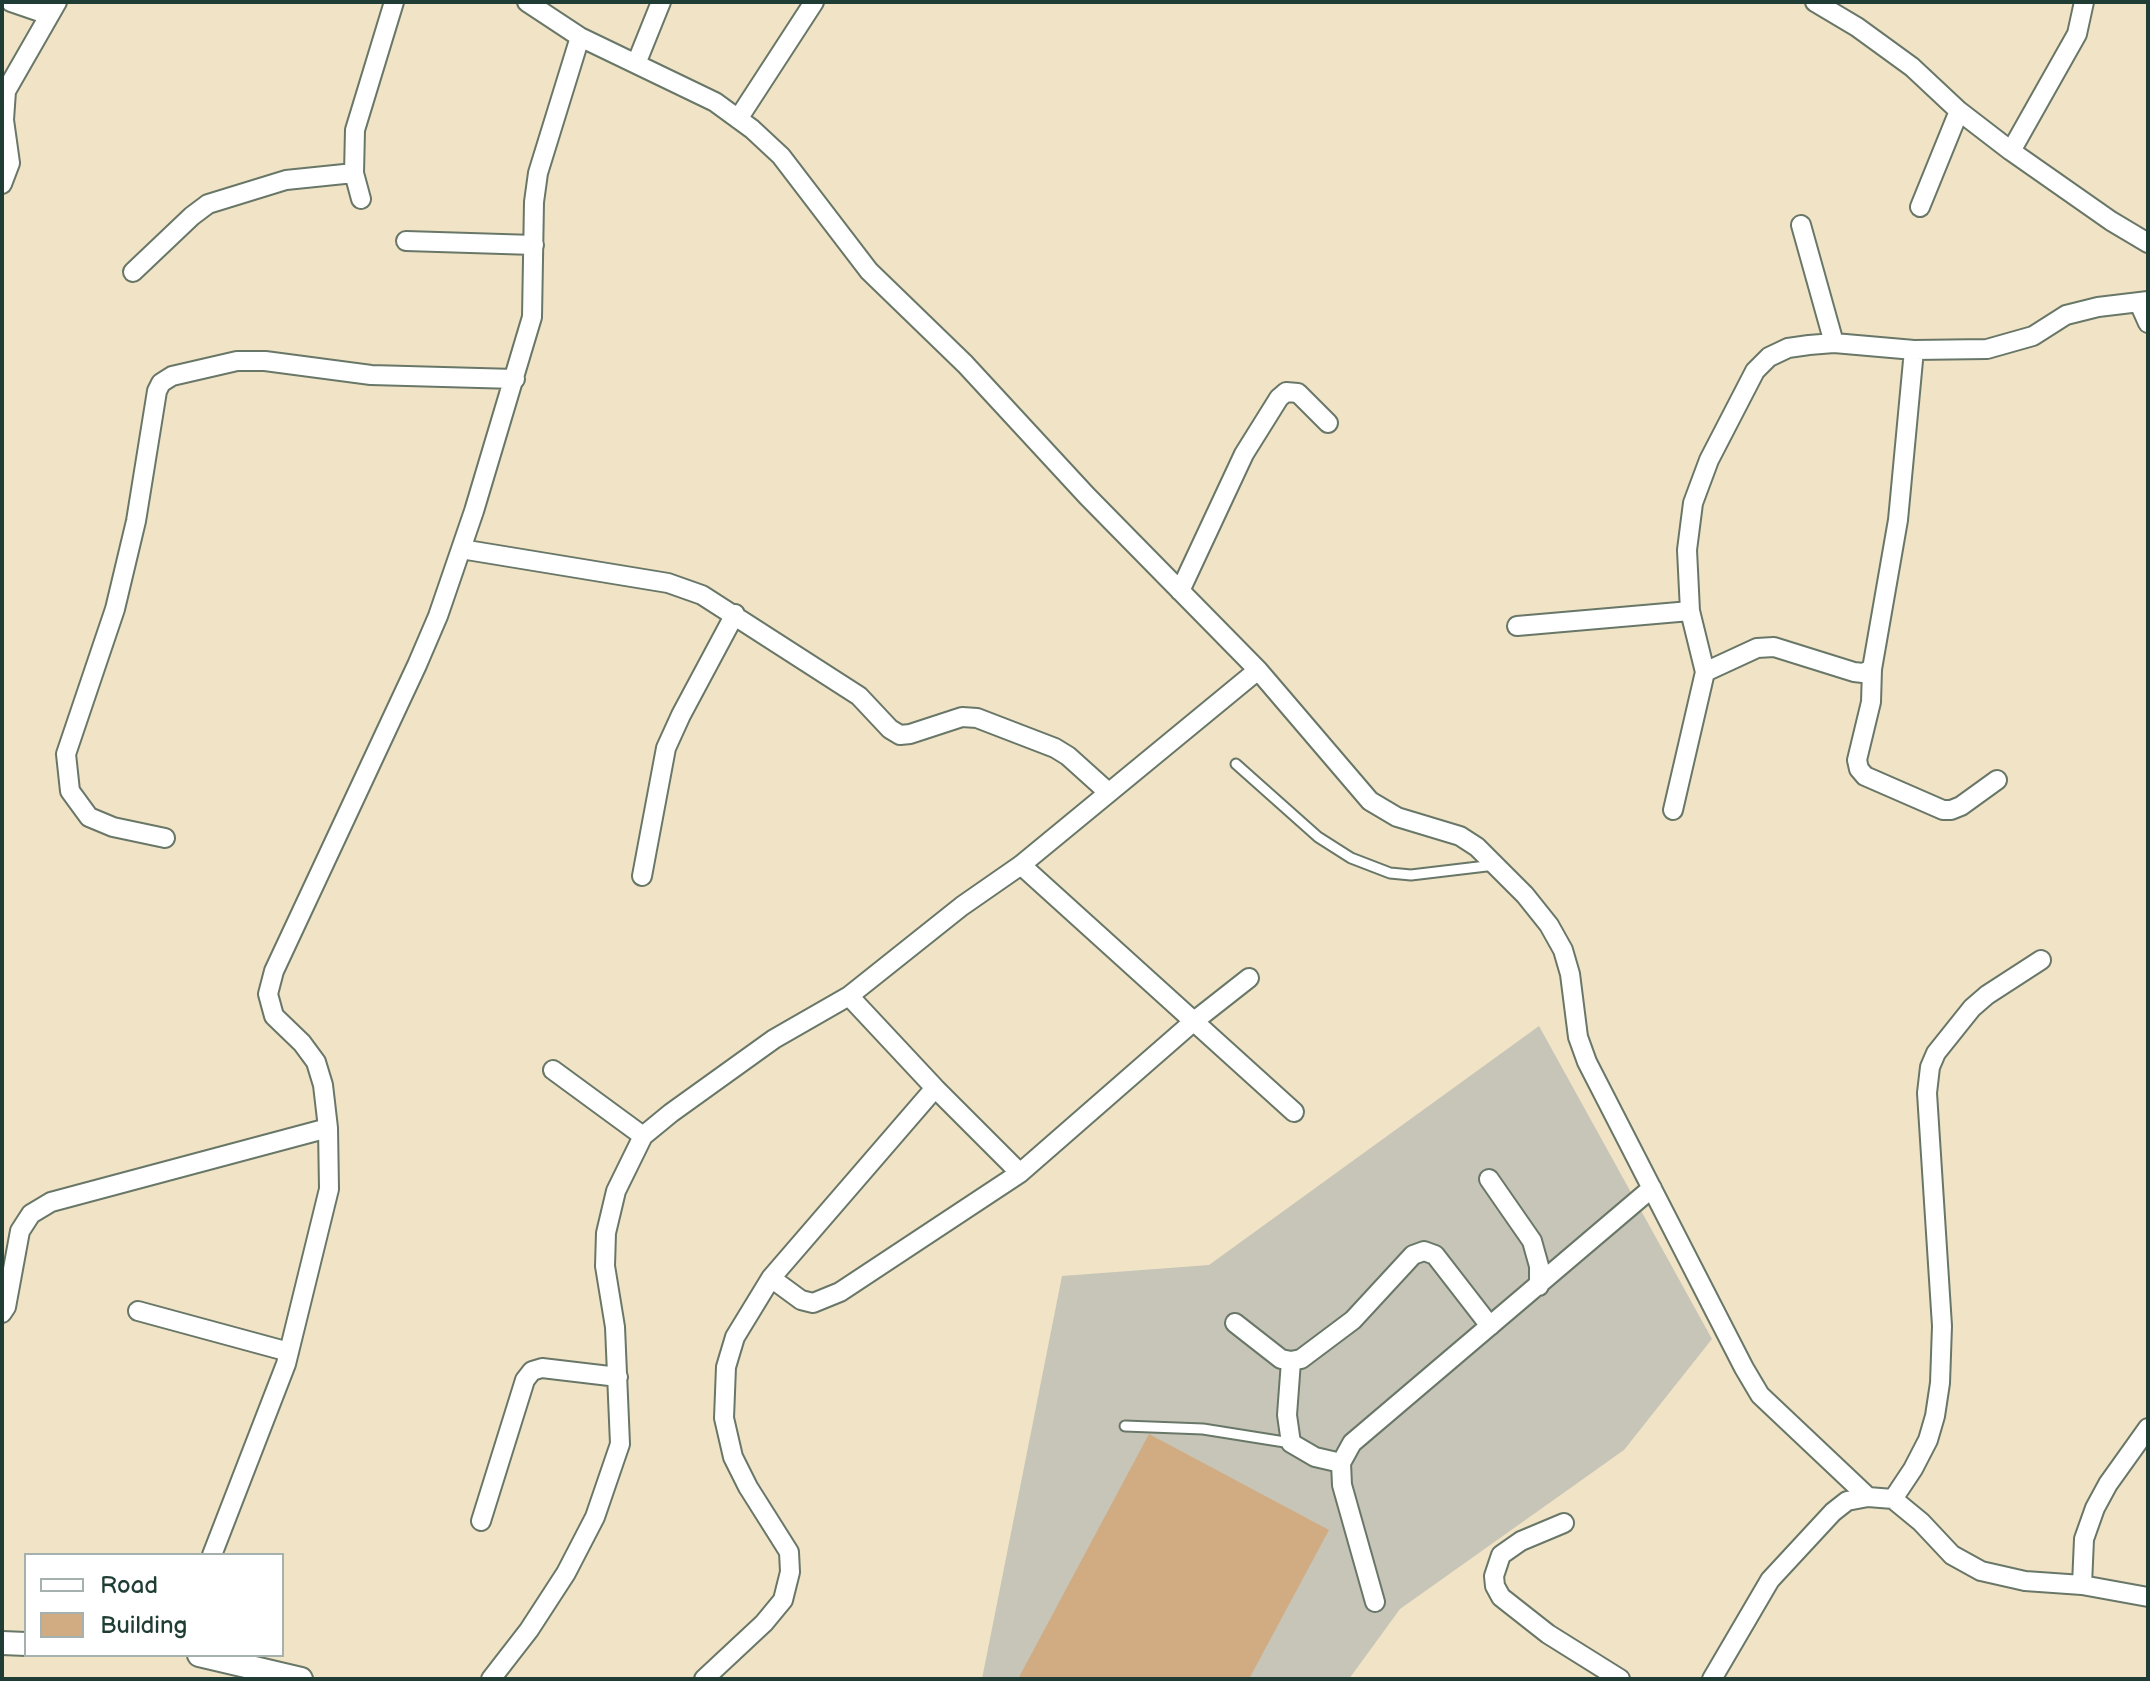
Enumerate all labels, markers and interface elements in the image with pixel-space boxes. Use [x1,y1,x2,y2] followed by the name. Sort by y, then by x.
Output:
[24,1553,284,1657] legend
[100,1571,158,1600] text: Road
[100,1611,187,1640] text: Building

